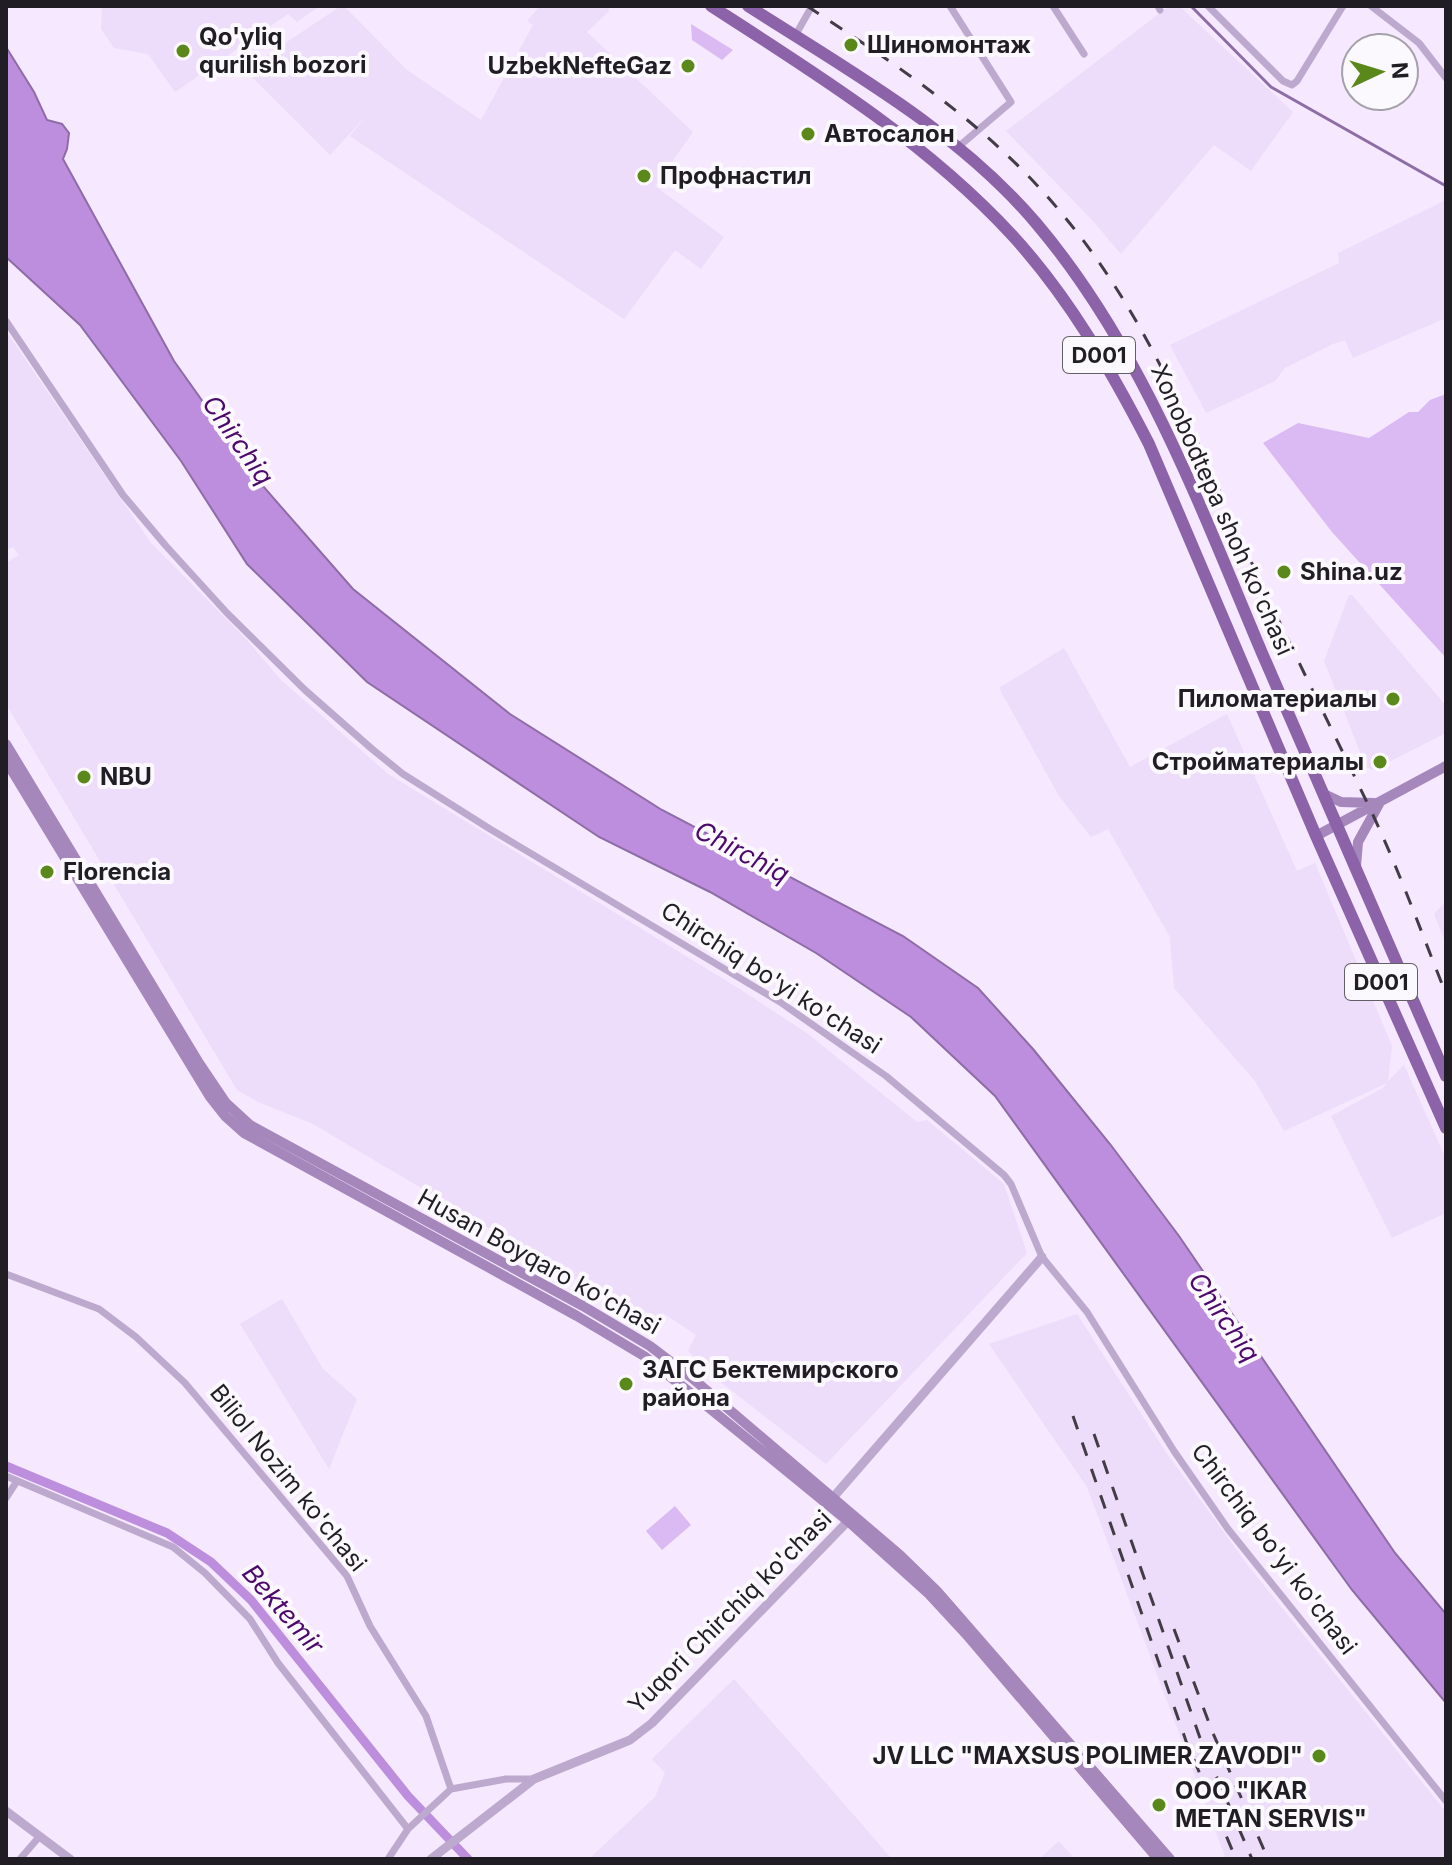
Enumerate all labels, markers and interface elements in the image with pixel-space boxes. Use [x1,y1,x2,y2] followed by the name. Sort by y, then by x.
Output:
[199,22,366,79] place label: Qo'yliq qurilish bozori
[867,30,1031,59] place label: Шиномонтаж
[1340,32,1420,112] north arrow
[842,36,860,54] marker: Шиномонтаж
[174,42,192,60] marker: Qo'yliq qurilish bozori
[488,51,672,80] place label: UzbekNefteGaz
[679,57,697,75] marker: UzbekNefteGaz
[1386,61,1414,80] text: N
[824,119,955,148] place label: Автосалон
[799,125,817,143] marker: Автосалон
[660,161,812,190] place label: Профнастил
[635,167,653,185] marker: Профнастил
[1063,337,1135,373] road number: D001
[1145,360,1300,660] street label: Xonobodtepa shoh ko'chasi
[196,389,281,491] water label: Chirchiq
[1300,557,1403,586] place label: Shina.uz
[1275,563,1293,581] marker: Shina.uz
[1178,684,1377,713] place label: Пиломатериалы
[1384,690,1402,708] marker: Пиломатериалы
[1152,747,1364,776] place label: Стройматериалы
[1371,753,1389,771] marker: Стройматериалы
[100,762,152,791] place label: NBU
[75,768,93,786] marker: NBU
[690,814,795,889] water label: Chirchiq
[63,857,171,886] place label: Florencia
[38,863,56,881] marker: Florencia
[656,896,887,1060] street label: Chirchiq bo'yi ko'chasi
[1345,964,1417,1000] road number: D001
[413,1183,666,1340] street label: Husan Boyqaro ko'chasi
[1182,1266,1267,1368] water label: Chirchiq
[642,1355,899,1412] place label: ЗАГС Бектемирского района
[617,1375,635,1393] marker: ЗАГС Бектемирского района
[204,1378,373,1577] street label: Biliol Nozim ko'chasi
[1186,1437,1363,1660] street label: Chirchiq bo'yi ko'chasi
[622,1504,837,1719] street label: Yuqori Chirchiq ko'chasi
[236,1558,331,1661] water label: Bektemir
[872,1741,1303,1770] place label: JV LLC "MAXSUS POLIMER ZAVODI"
[1310,1747,1328,1765] marker: JV LLC "MAXSUS POLIMER ZAVODI"
[1175,1776,1367,1833] place label: OOO "IKAR METAN SERVIS"
[1150,1796,1168,1814] marker: OOO "IKAR METAN SERVIS"

